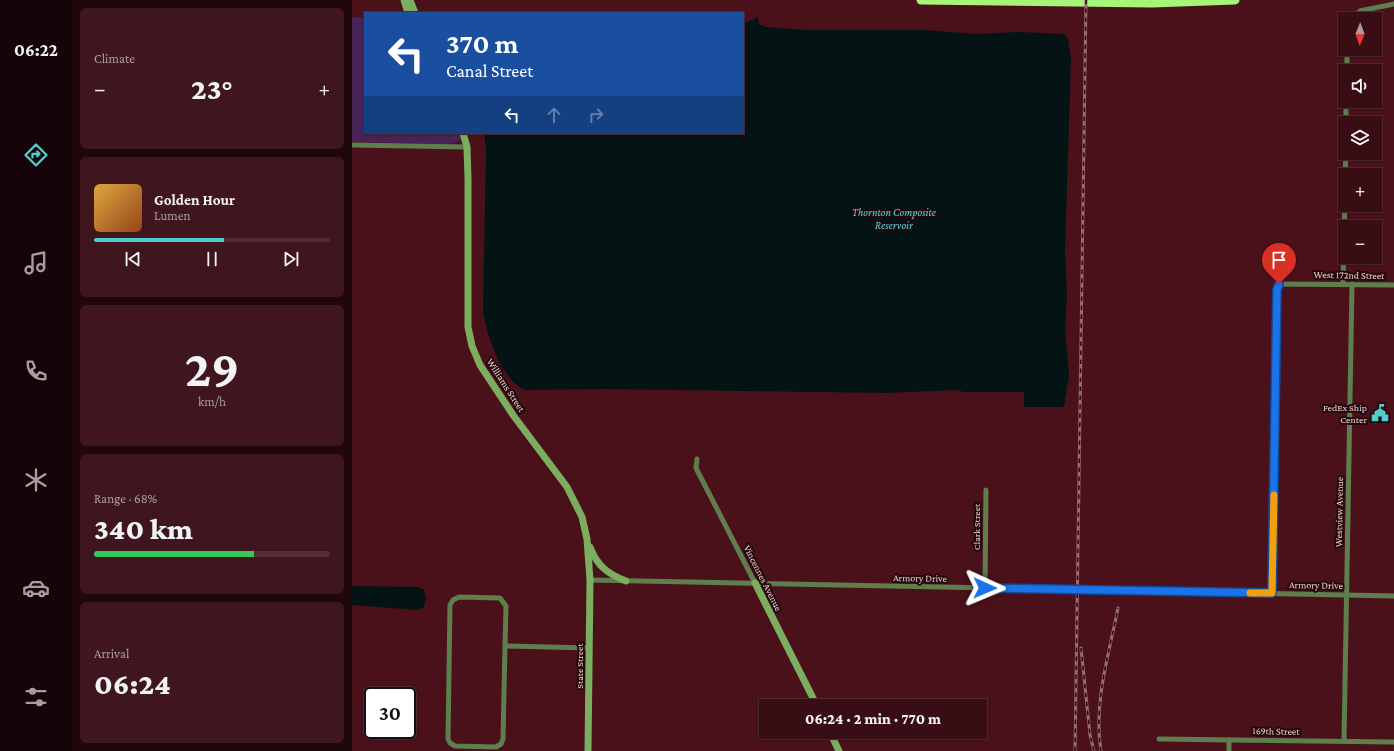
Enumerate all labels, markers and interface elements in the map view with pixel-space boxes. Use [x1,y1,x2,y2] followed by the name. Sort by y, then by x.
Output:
[1338,12,1382,56] north arrow
[1338,12,1382,264] map controls
[380,28,432,80] icon: left
[446,28,519,59] text: 370 m
[14,40,58,60] text: 06:22
[94,51,135,66] text: Climate
[446,61,533,81] text: Canal Street
[1338,64,1382,108] button: sound
[191,72,233,105] text: 23°
[94,76,106,101] text: −
[318,76,330,101] text: +
[501,104,523,126] icon: left
[543,104,565,126] icon: ahead
[585,104,607,126] icon: right
[1338,116,1382,160] button: layers
[22,141,50,169] icon: directions
[1338,168,1382,212] button: +
[154,192,235,208] text: Golden Hour
[852,206,937,231] water label: Thornton Composite Reservoir
[154,208,190,223] text: Lumen
[1338,220,1382,264] button: −
[1262,243,1296,284] pin
[122,248,144,270] icon: previous
[201,248,223,270] icon: pause
[280,248,302,270] icon: next
[22,249,50,277] icon: music
[1268,249,1290,271] icon: arrive
[1313,269,1385,281] street label: West 172nd Street
[185,339,239,397] text: 29
[485,356,528,414] street label: Williams Street
[22,357,50,385] icon: phone
[198,394,226,409] text: km/h
[1323,402,1367,425] place label: FedEx Ship Center
[1370,403,1390,423] public building icon: FedEx Ship Center
[22,466,50,494] icon: climate
[1333,476,1345,547] street label: Westview Avenue
[94,491,157,506] text: Range · 68%
[971,503,982,550] street label: Clark Street
[94,512,193,545] text: 340 km
[742,543,785,613] street label: Vincennes Avenue
[964,567,1006,609] position arrow
[893,572,948,584] street label: Armory Drive
[22,574,50,602] icon: car
[1289,579,1344,591] street label: Armory Drive
[574,643,585,689] street label: State Street
[94,646,129,661] text: Arrival
[94,667,171,700] text: 06:24
[22,683,50,711] icon: filters
[364,687,416,739] speed limit sign: 30
[805,711,941,727] text: 06:24 · 2 min · 770 m
[1252,725,1300,737] street label: 169th Street

